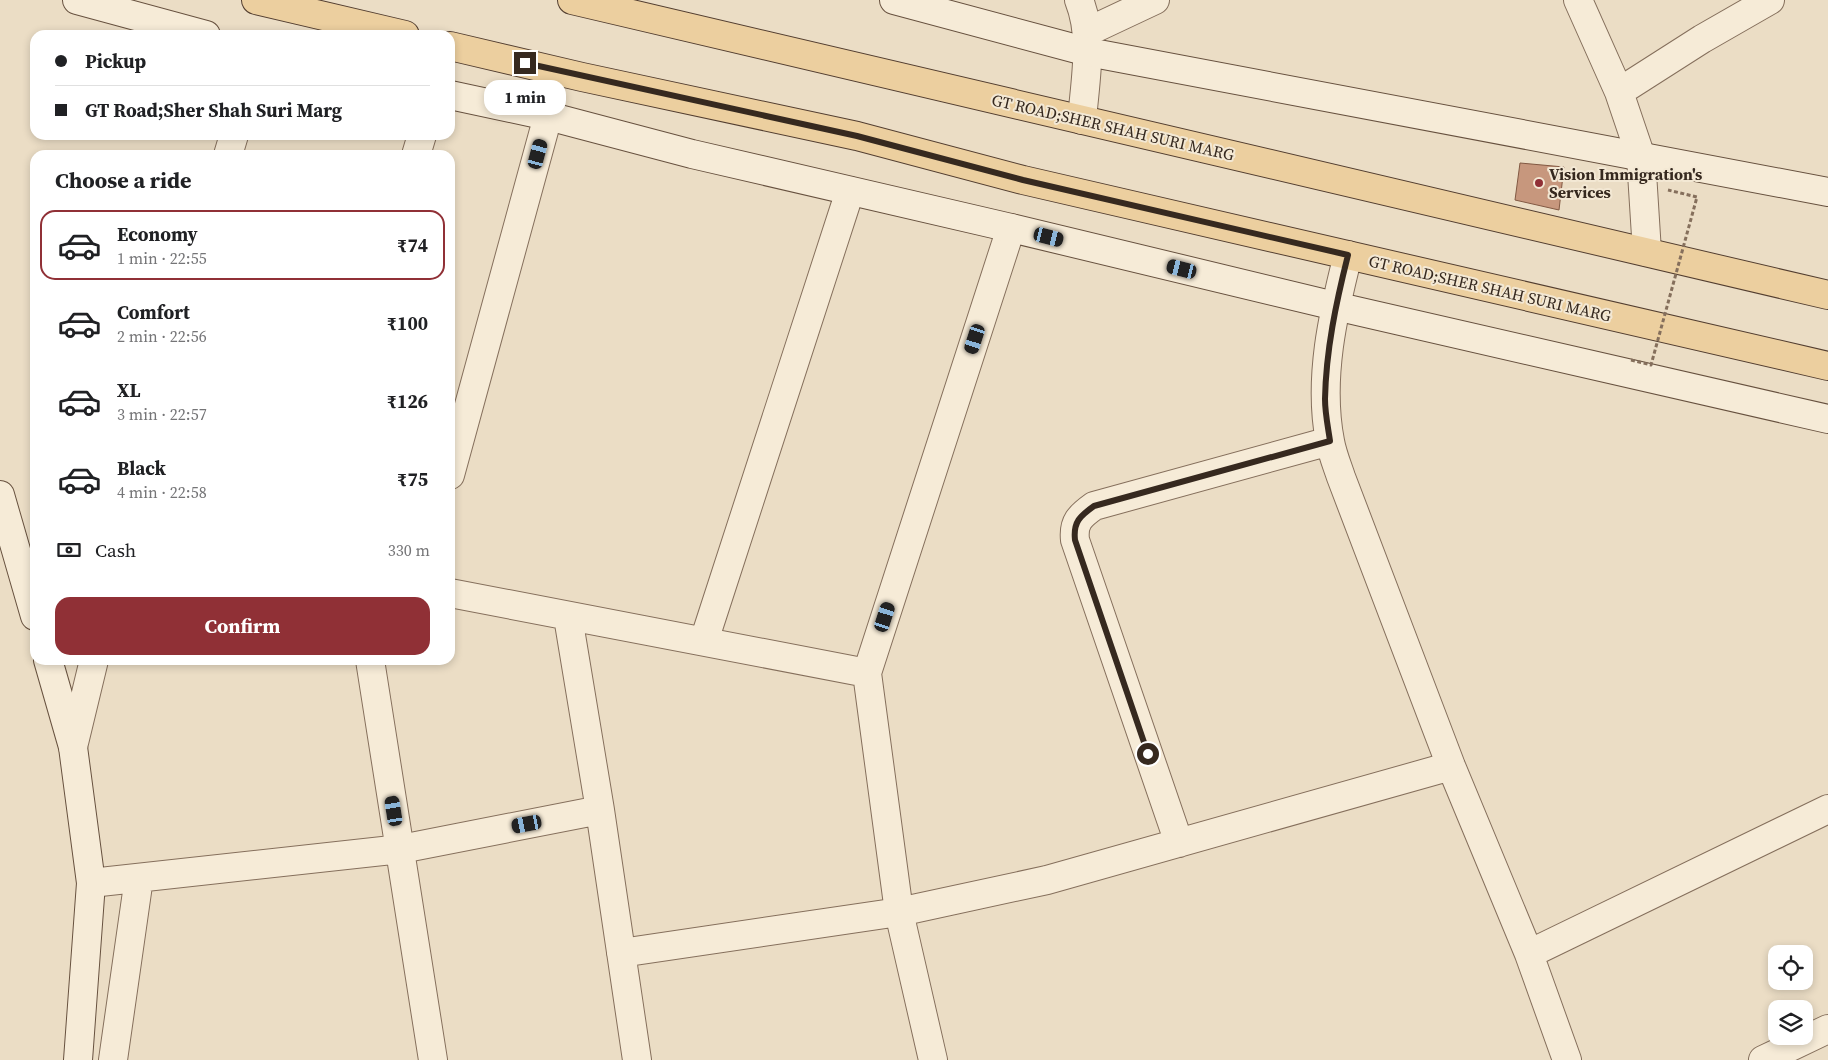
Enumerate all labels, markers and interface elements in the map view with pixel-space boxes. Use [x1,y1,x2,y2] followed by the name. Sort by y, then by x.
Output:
[85,48,146,74] text: Pickup
[514,52,536,74] route end
[484,80,566,116] callout: 1 min
[504,86,546,108] text: 1 min
[990,88,1236,166] street label: GT ROAD;SHER SHAH SURI MARG
[85,97,342,123] text: GT Road;Sher Shah Suri Marg
[526,138,549,170] car
[1549,163,1702,203] place label: Vision Immigration's Services
[55,165,192,195] text: Choose a ride
[1533,177,1545,189] marker: Vision Immigration's Services
[117,221,198,247] text: Economy
[57,223,102,268] icon: car
[1032,226,1065,248] car
[397,232,428,258] text: ₹74
[117,247,207,269] text: 1 min · 22:55
[1367,249,1613,327] street label: GT ROAD;SHER SHAH SURI MARG
[1165,258,1198,280] car
[117,299,190,325] text: Comfort
[57,301,102,346] icon: car
[387,310,428,336] text: ₹100
[963,322,986,356] car
[117,325,207,347] text: 2 min · 22:56
[117,377,140,403] text: XL
[57,379,102,424] icon: car
[387,388,428,414] text: ₹126
[117,403,207,425] text: 3 min · 22:57
[117,455,166,481] text: Black
[57,457,102,502] icon: car
[397,466,428,492] text: ₹75
[117,481,207,503] text: 4 min · 22:58
[55,536,83,564] icon: cash
[95,537,136,563] text: Cash
[388,539,430,561] text: 330 m
[55,597,430,655] button: Confirm
[873,600,896,634] car
[1137,743,1159,765] route start
[384,795,403,827] car
[510,814,543,834] car
[1768,945,1813,1045] map controls
[1768,945,1813,990] button: locate
[1768,1000,1813,1045] button: layers

